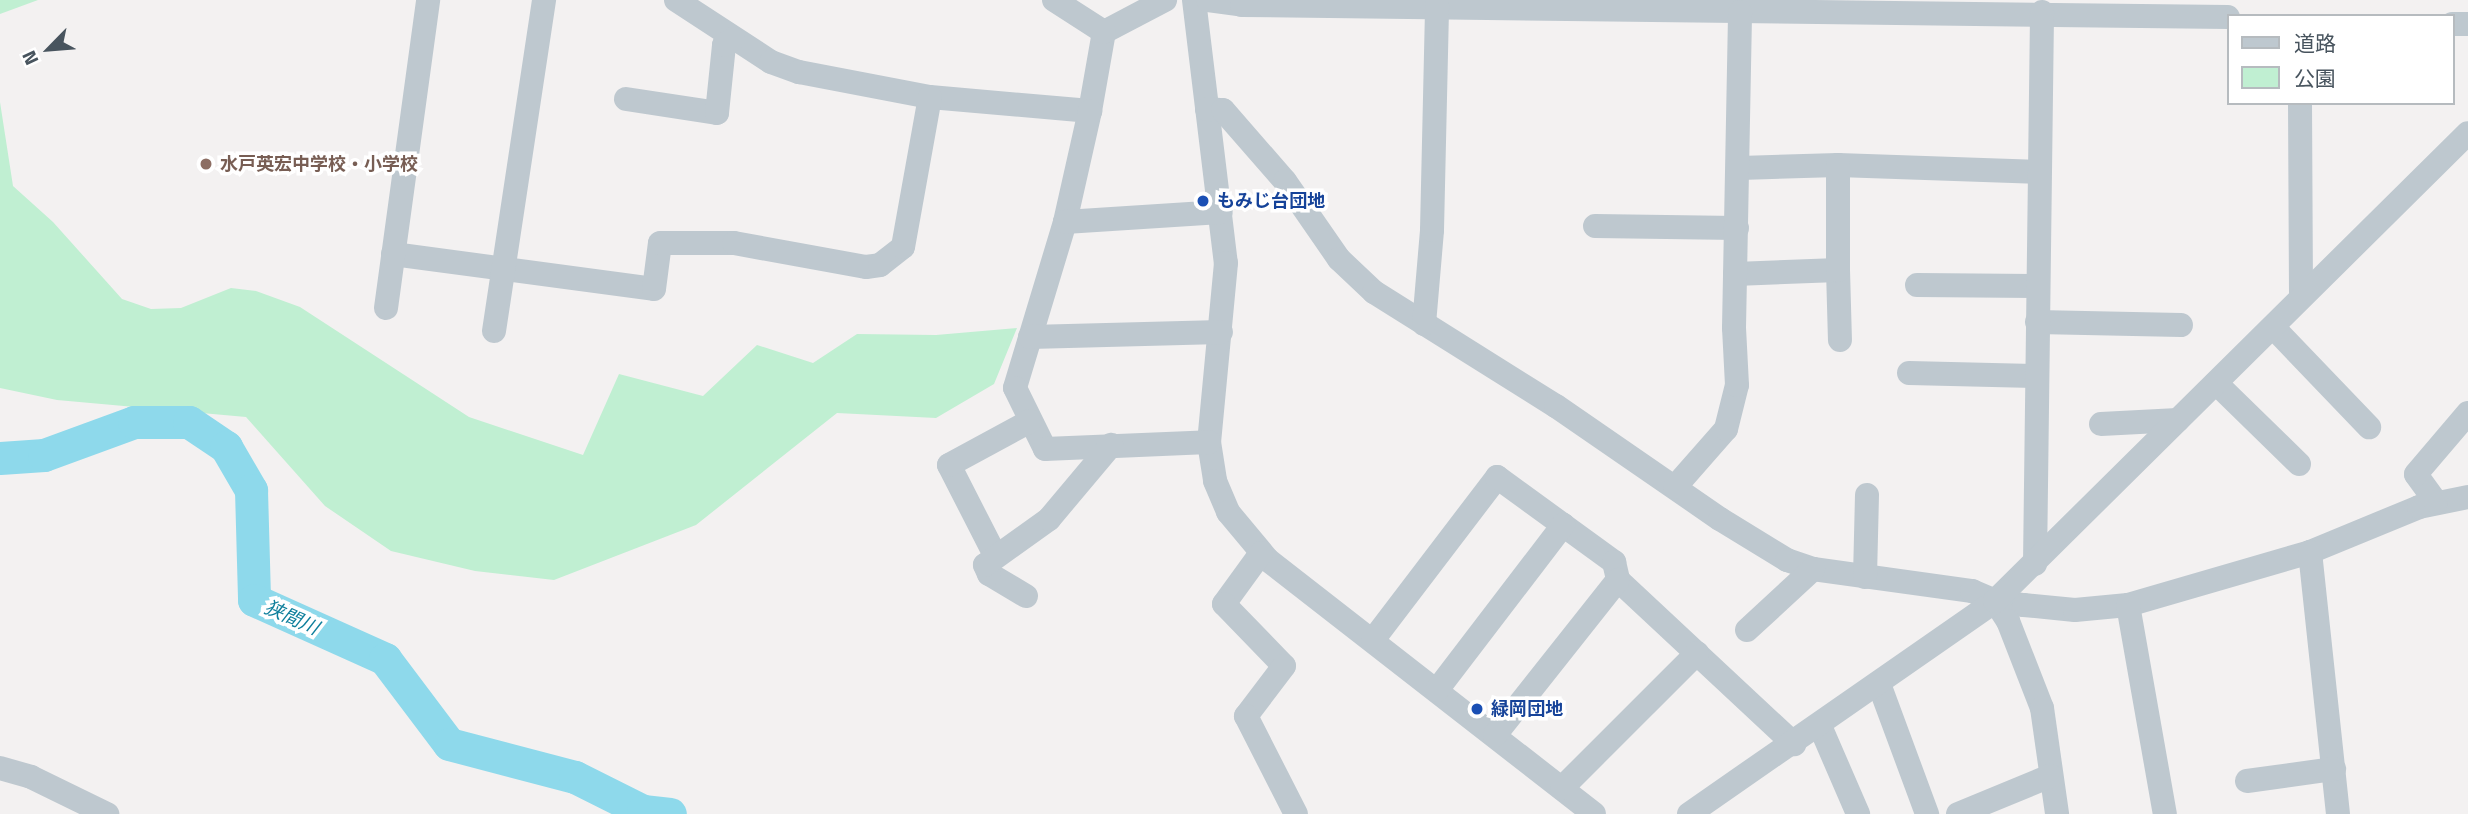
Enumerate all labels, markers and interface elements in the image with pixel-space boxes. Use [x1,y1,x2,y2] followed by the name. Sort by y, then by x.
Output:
[14,14,84,84] north arrow
[2226,14,2454,105] legend
[2294,27,2336,59] text: 道路
[14,46,45,70] text: N
[2294,62,2336,94] text: 公園
[220,153,418,175] place label: 水戸英宏中学校・小学校
[198,156,214,172] marker: 水戸英宏中学校・小学校
[1217,190,1325,212] place label: もみじ台団地
[1195,193,1211,209] marker: もみじ台団地
[261,595,323,639] water label: 狭間川
[1491,698,1563,720] place label: 緑岡団地
[1469,701,1485,717] marker: 緑岡団地

